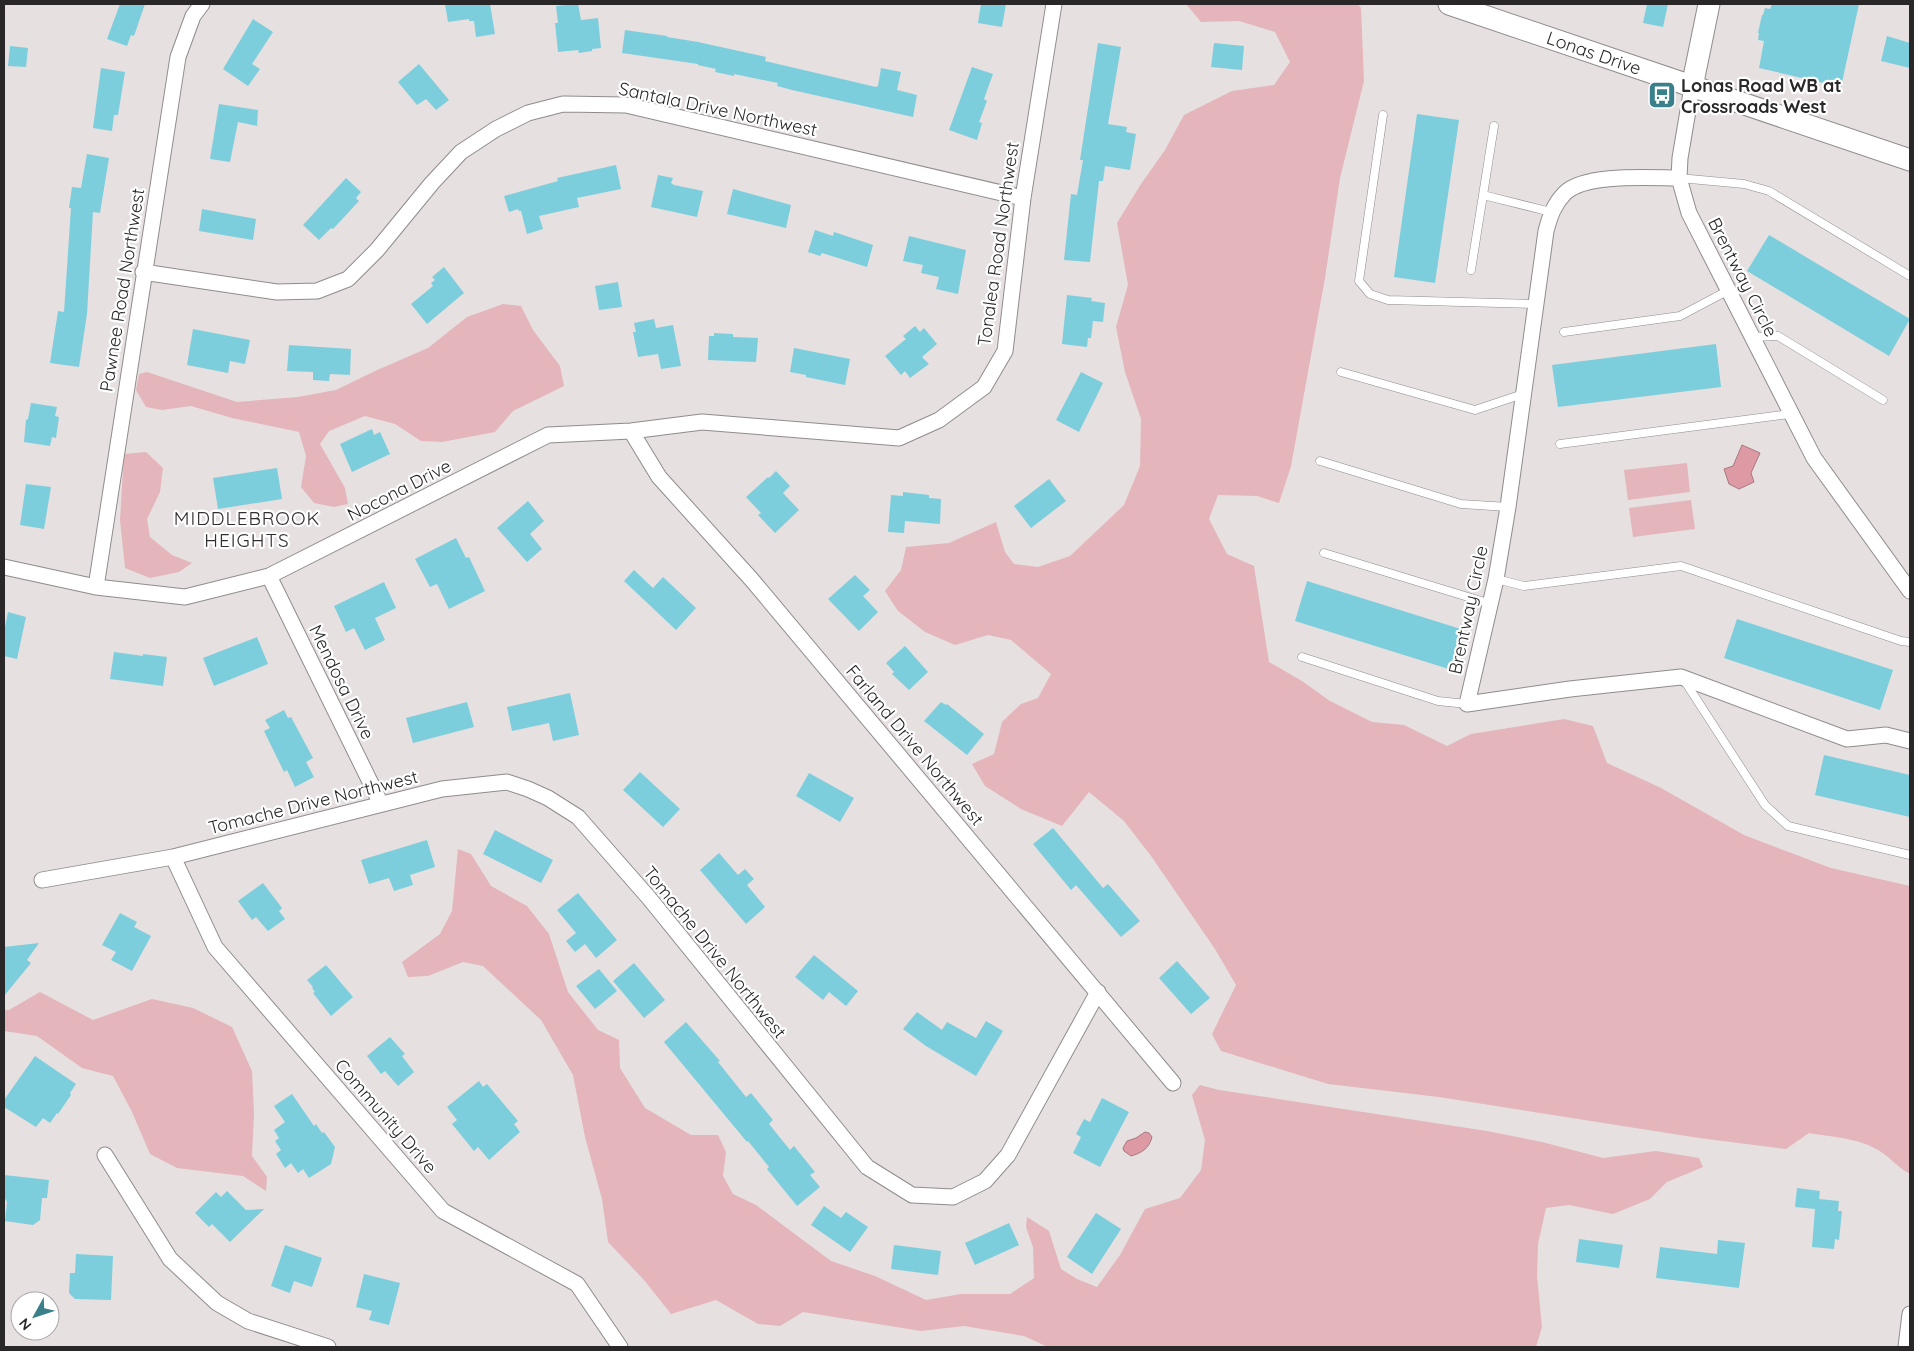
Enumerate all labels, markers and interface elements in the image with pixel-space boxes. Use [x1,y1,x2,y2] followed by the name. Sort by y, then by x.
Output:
[1544,26,1644,80] street label: Lonas Drive
[1681,74,1842,118] place label: Lonas Road WB at Crossroads West
[617,77,819,141] street label: Santala Drive Northwest
[1647,80,1677,110] bus stop icon: Lonas Road WB at Crossroads West
[972,140,1024,348] street label: Tonalea Road Northwest
[95,187,149,393] street label: Pawnee Road Northwest
[1703,213,1783,341] street label: Brentway Circle
[343,454,455,526] street label: Nocona Drive
[174,506,320,552] district label: MIDDLEBROOK HEIGHTS
[1443,544,1493,676] street label: Brentway Circle
[304,621,380,743] street label: Mendosa Drive
[841,660,989,830] street label: Farland Drive Northwest
[206,765,420,839] street label: Tomache Drive Northwest
[638,861,792,1043] street label: Tomache Drive Northwest
[330,1054,442,1178] street label: Community Drive
[10,1291,60,1341] north arrow
[15,1315,35,1334] text: N

